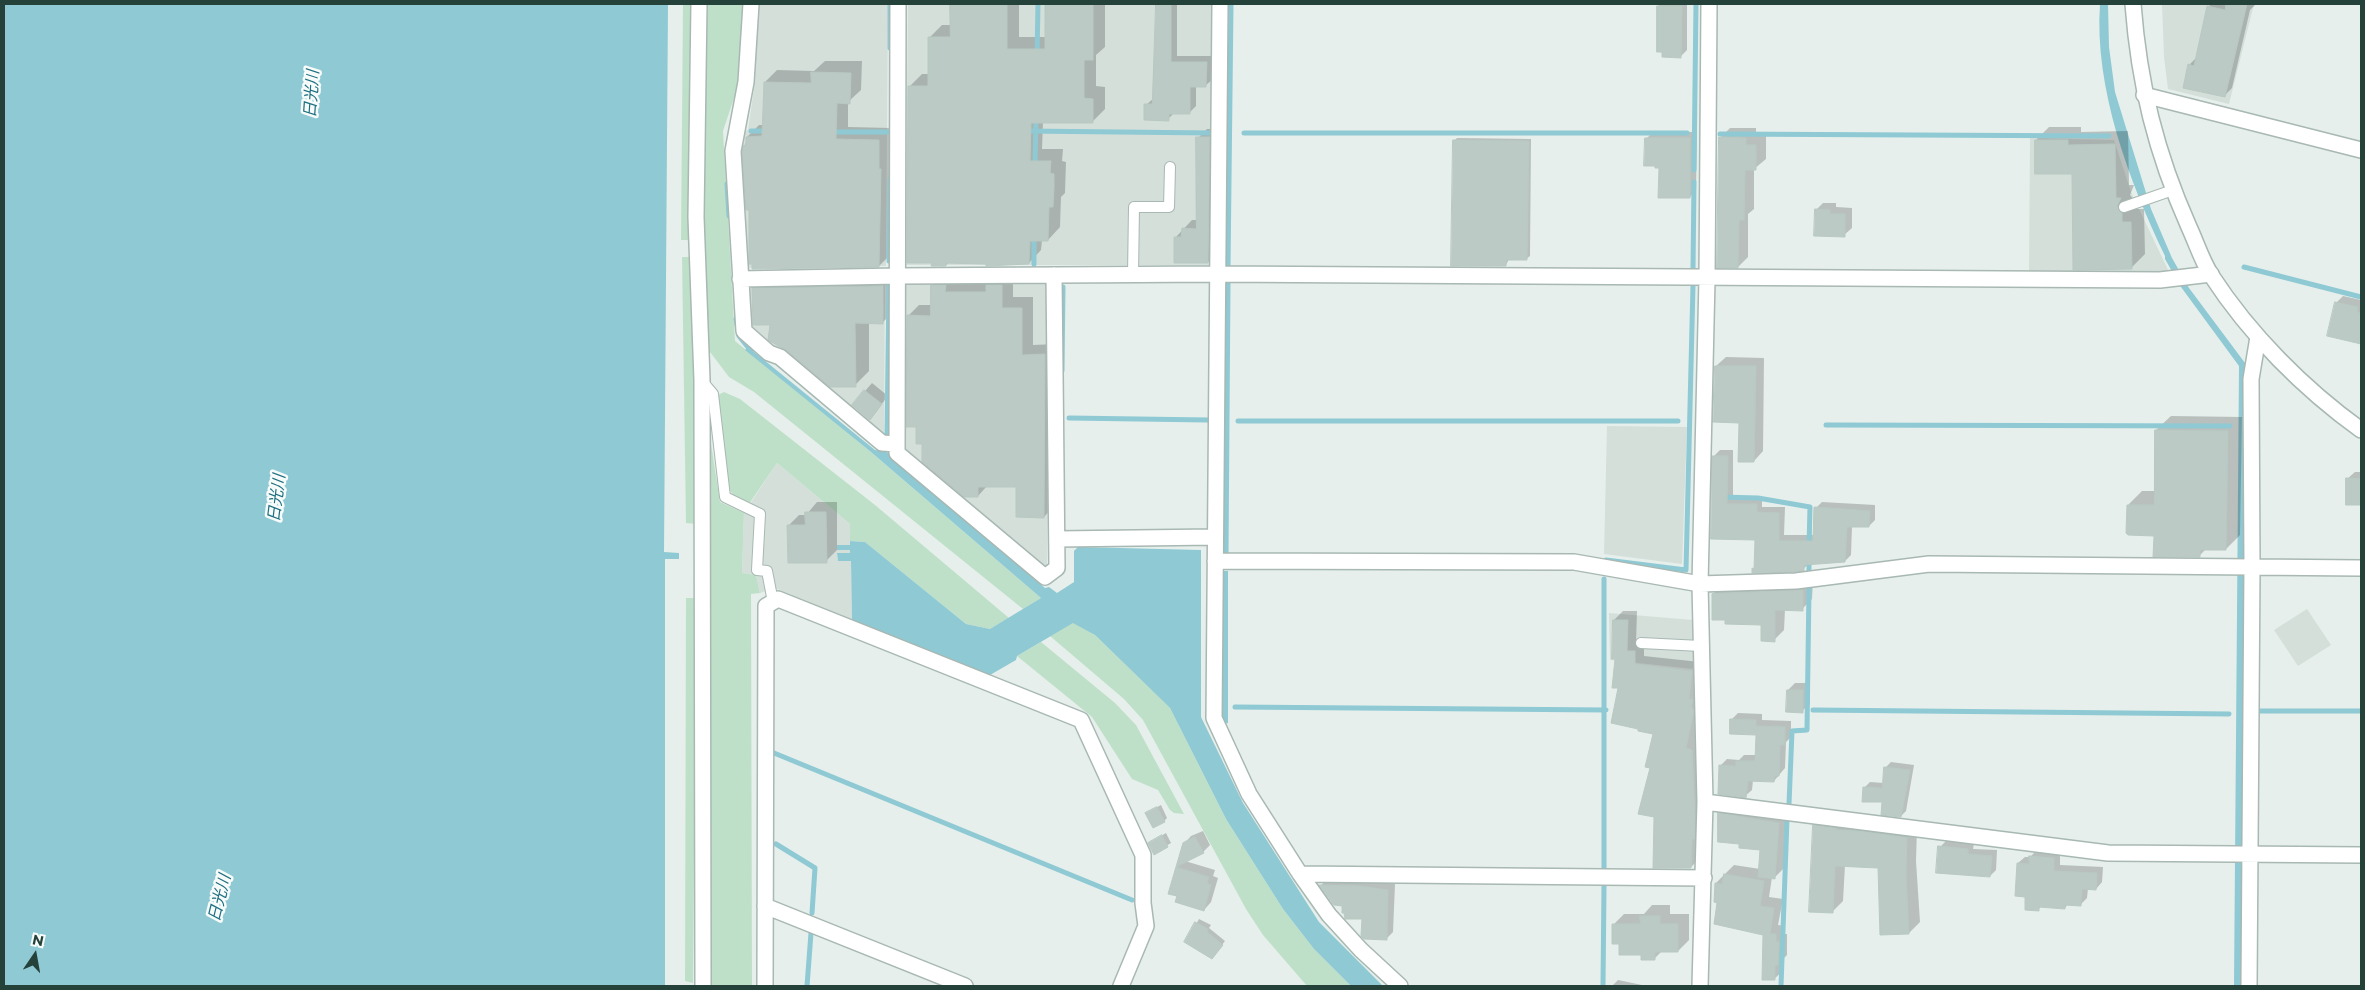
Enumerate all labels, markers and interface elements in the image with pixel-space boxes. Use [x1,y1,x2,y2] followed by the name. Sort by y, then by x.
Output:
[301,69,323,119] water label: 日光川
[265,473,289,523] water label: 日光川
[205,872,235,924] water label: 日光川
[10,930,60,980] north arrow
[31,930,46,950] text: N

